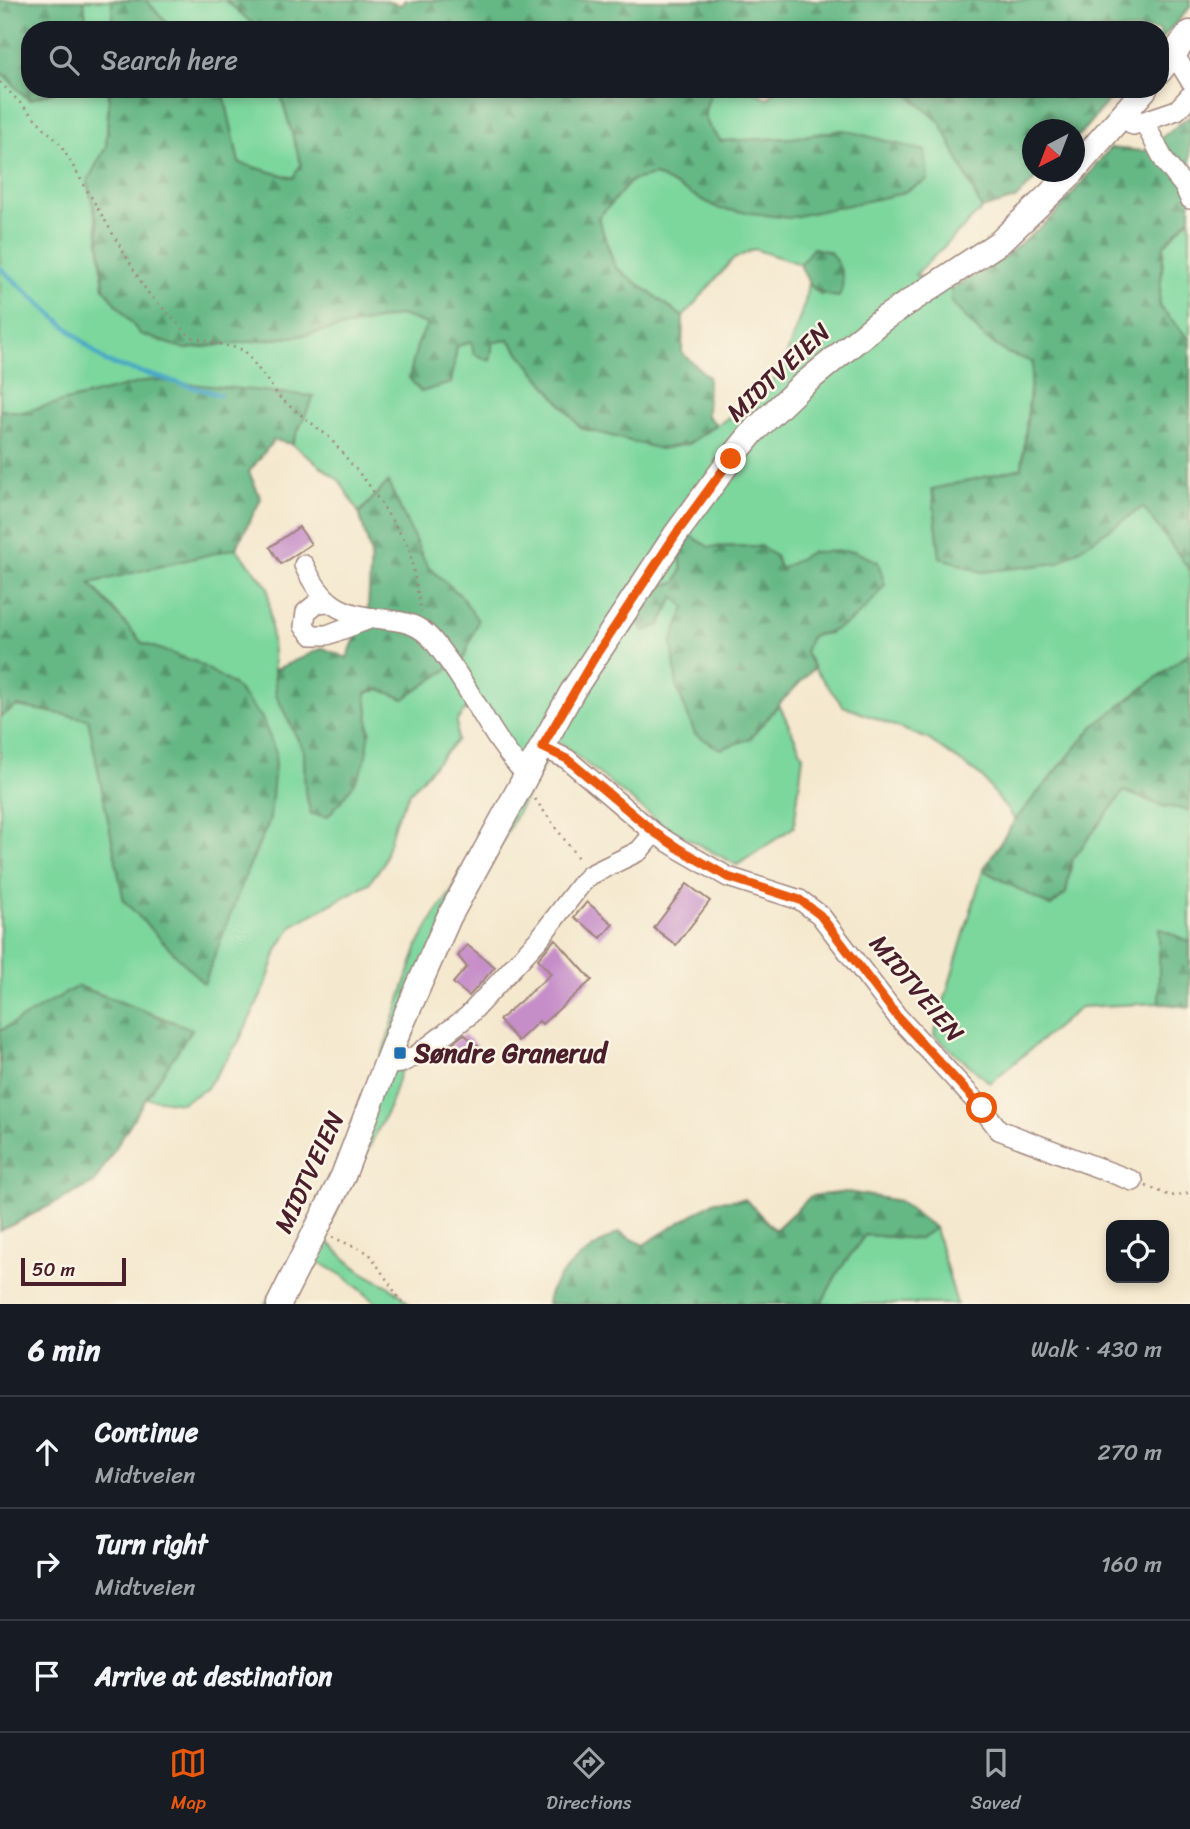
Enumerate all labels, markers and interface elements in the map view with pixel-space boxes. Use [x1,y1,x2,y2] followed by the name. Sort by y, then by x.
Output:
[21,21,1169,98] search box
[101,37,238,83] text: Search here
[45,41,83,79] icon: search
[1022,119,1085,182] north arrow
[715,311,841,433] street label: MIDTVEIEN
[715,443,746,474] route end
[857,923,977,1053] street label: MIDTVEIEN
[413,1030,609,1076] place label: Søndre Granerud
[392,1045,408,1061] marker: Søndre Granerud
[966,1092,997,1123] route start
[261,1103,357,1241] street label: MIDTVEIEN
[1106,1220,1169,1283] map controls
[1106,1220,1169,1283] button: locate
[32,1253,75,1286] text: 50 m
[21,1255,126,1287] scale bar
[28,1323,100,1377] text: 6 min
[1031,1329,1162,1370] text: Walk · 430 m
[95,1409,198,1455] text: Continue
[1097,1432,1162,1473] text: 270 m
[28,1433,66,1471] icon: ahead
[95,1455,195,1496] text: Midtveien
[95,1521,208,1567] text: Turn right
[1101,1544,1162,1585] text: 160 m
[28,1545,66,1583] icon: right
[95,1567,195,1608] text: Midtveien
[95,1653,332,1699] text: Arrive at destination
[28,1657,66,1695] icon: arrive
[169,1744,207,1819] tab: Map
[546,1744,632,1819] tab: Directions
[970,1744,1021,1819] tab: Saved

